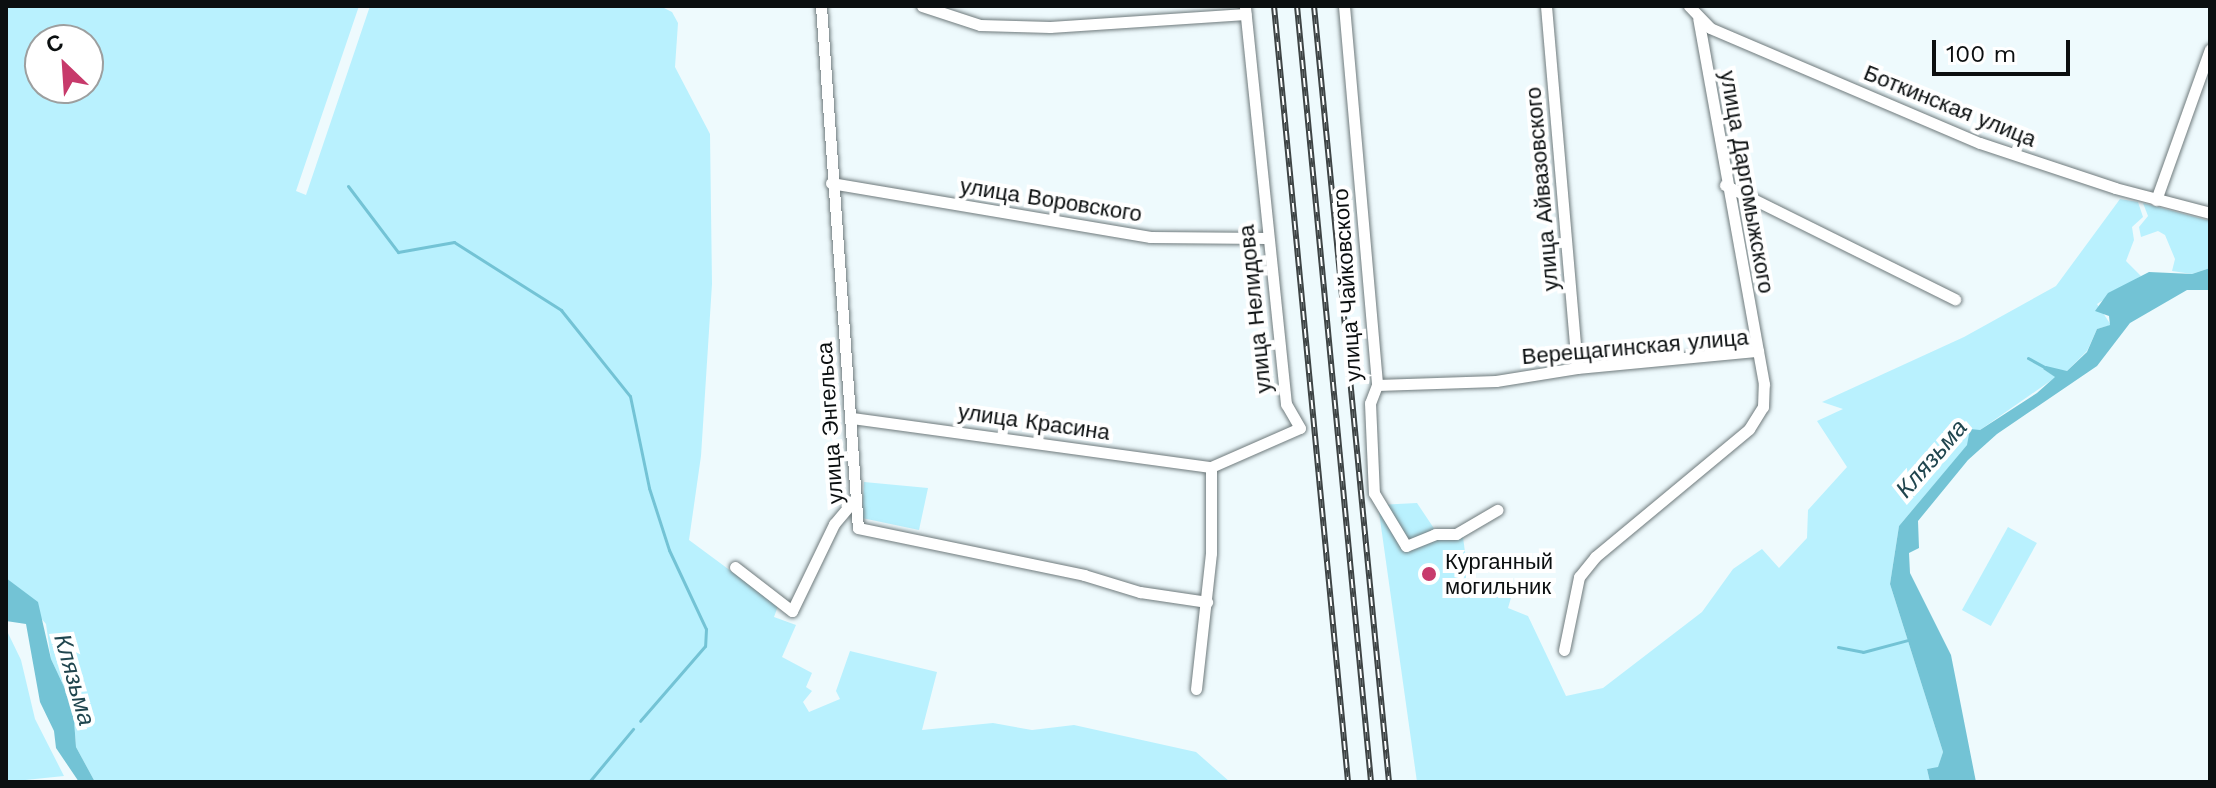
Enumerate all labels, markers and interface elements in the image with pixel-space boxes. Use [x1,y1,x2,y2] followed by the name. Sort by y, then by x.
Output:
[24,24,104,104] north arrow
[1936,24,2074,74] scale bar
[42,29,67,58] text: С
[1946,40,2016,68] text: 100 m
[1860,59,2040,153] street label: Боткинская улица
[1714,69,1780,295] street label: улица Даргомыжского
[1520,86,1564,292] street label: улица Айвазовского
[958,173,1144,227] street label: улица Воровского
[1327,188,1367,382] street label: улица Чайковского
[1233,223,1277,395] street label: улица Нелидова
[1521,324,1749,370] street label: Верещагинская улица
[811,341,849,505] street label: улица Энгельса
[956,398,1112,446] street label: улица Красина
[1890,414,1974,504] water label: Клязьма
[1445,548,1553,600] place label: Курганный могильник
[1420,565,1438,583] marker: Курганный могильник
[47,631,101,729] water label: Клязьма

